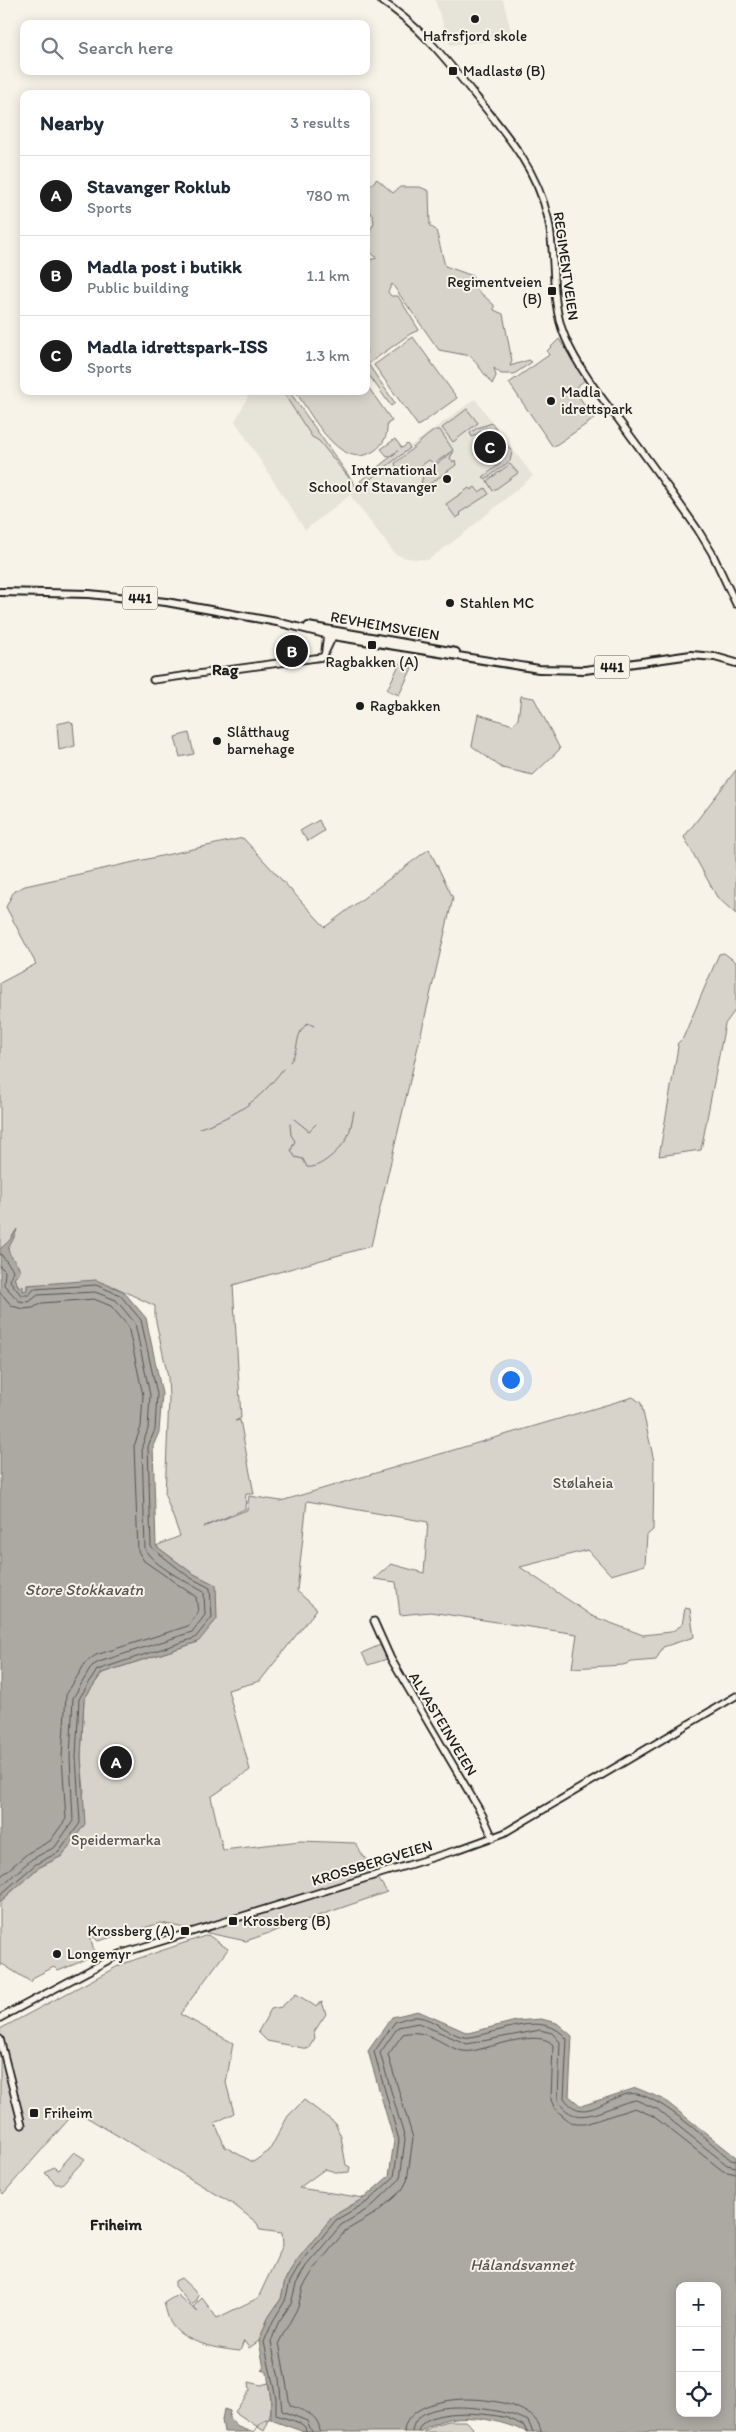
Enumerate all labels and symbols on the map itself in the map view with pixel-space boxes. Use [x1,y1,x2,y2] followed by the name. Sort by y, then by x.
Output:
[469,13,481,25] marker: Hafrsfjord skole
[423,27,527,45] place label: Hafrsfjord skole
[463,62,545,80] place label: Madlastø (B)
[447,65,459,77] marker: Madlastø (B)
[549,210,583,322] street label: REGIMENTVEIEN
[447,273,542,308] place label: Regimentveien (B)
[546,285,558,297] marker: Regimentveien (B)
[561,383,633,418] place label: Madla idrettspark
[545,395,557,407] marker: Madla idrettspark
[474,428,506,466] pin: C
[309,461,438,496] place label: International School of Stavanger
[441,473,453,485] marker: International School of Stavanger
[122,586,158,610] road number: 441
[460,594,535,612] place label: Stahlen MC
[444,597,456,609] marker: Stahlen MC
[329,608,441,644] street label: REVHEIMSVEIEN
[276,632,308,670] pin: B
[366,639,378,651] marker: Ragbakken (A)
[325,653,419,671] place label: Ragbakken (A)
[594,656,630,679] road number: 441
[212,660,239,680] district label: Rag
[370,697,441,715] place label: Ragbakken
[354,700,366,712] marker: Ragbakken
[227,723,295,758] place label: Slåtthaug barnehage
[211,735,223,747] marker: Slåtthaug barnehage
[498,1367,524,1393] your location
[553,1474,613,1492] park label: Stølaheia
[25,1580,144,1599] water label: Store Stokkavatn
[405,1669,481,1779] street label: ALVASTEINVEIEN
[100,1743,132,1781] pin: A
[71,1831,162,1849] park label: Speidermarka
[309,1836,435,1890] street label: KROSSBERGVEIEN
[243,1912,331,1930] place label: Krossberg (B)
[227,1915,239,1927] marker: Krossberg (B)
[87,1922,175,1940] place label: Krossberg (A)
[179,1925,191,1937] marker: Krossberg (A)
[67,1945,131,1963] place label: Longemyr
[51,1948,63,1960] marker: Longemyr
[44,2104,93,2122] place label: Friheim
[28,2107,40,2119] marker: Friheim
[90,2215,142,2234] district label: Friheim
[470,2255,576,2274] water label: Hålandsvannet

